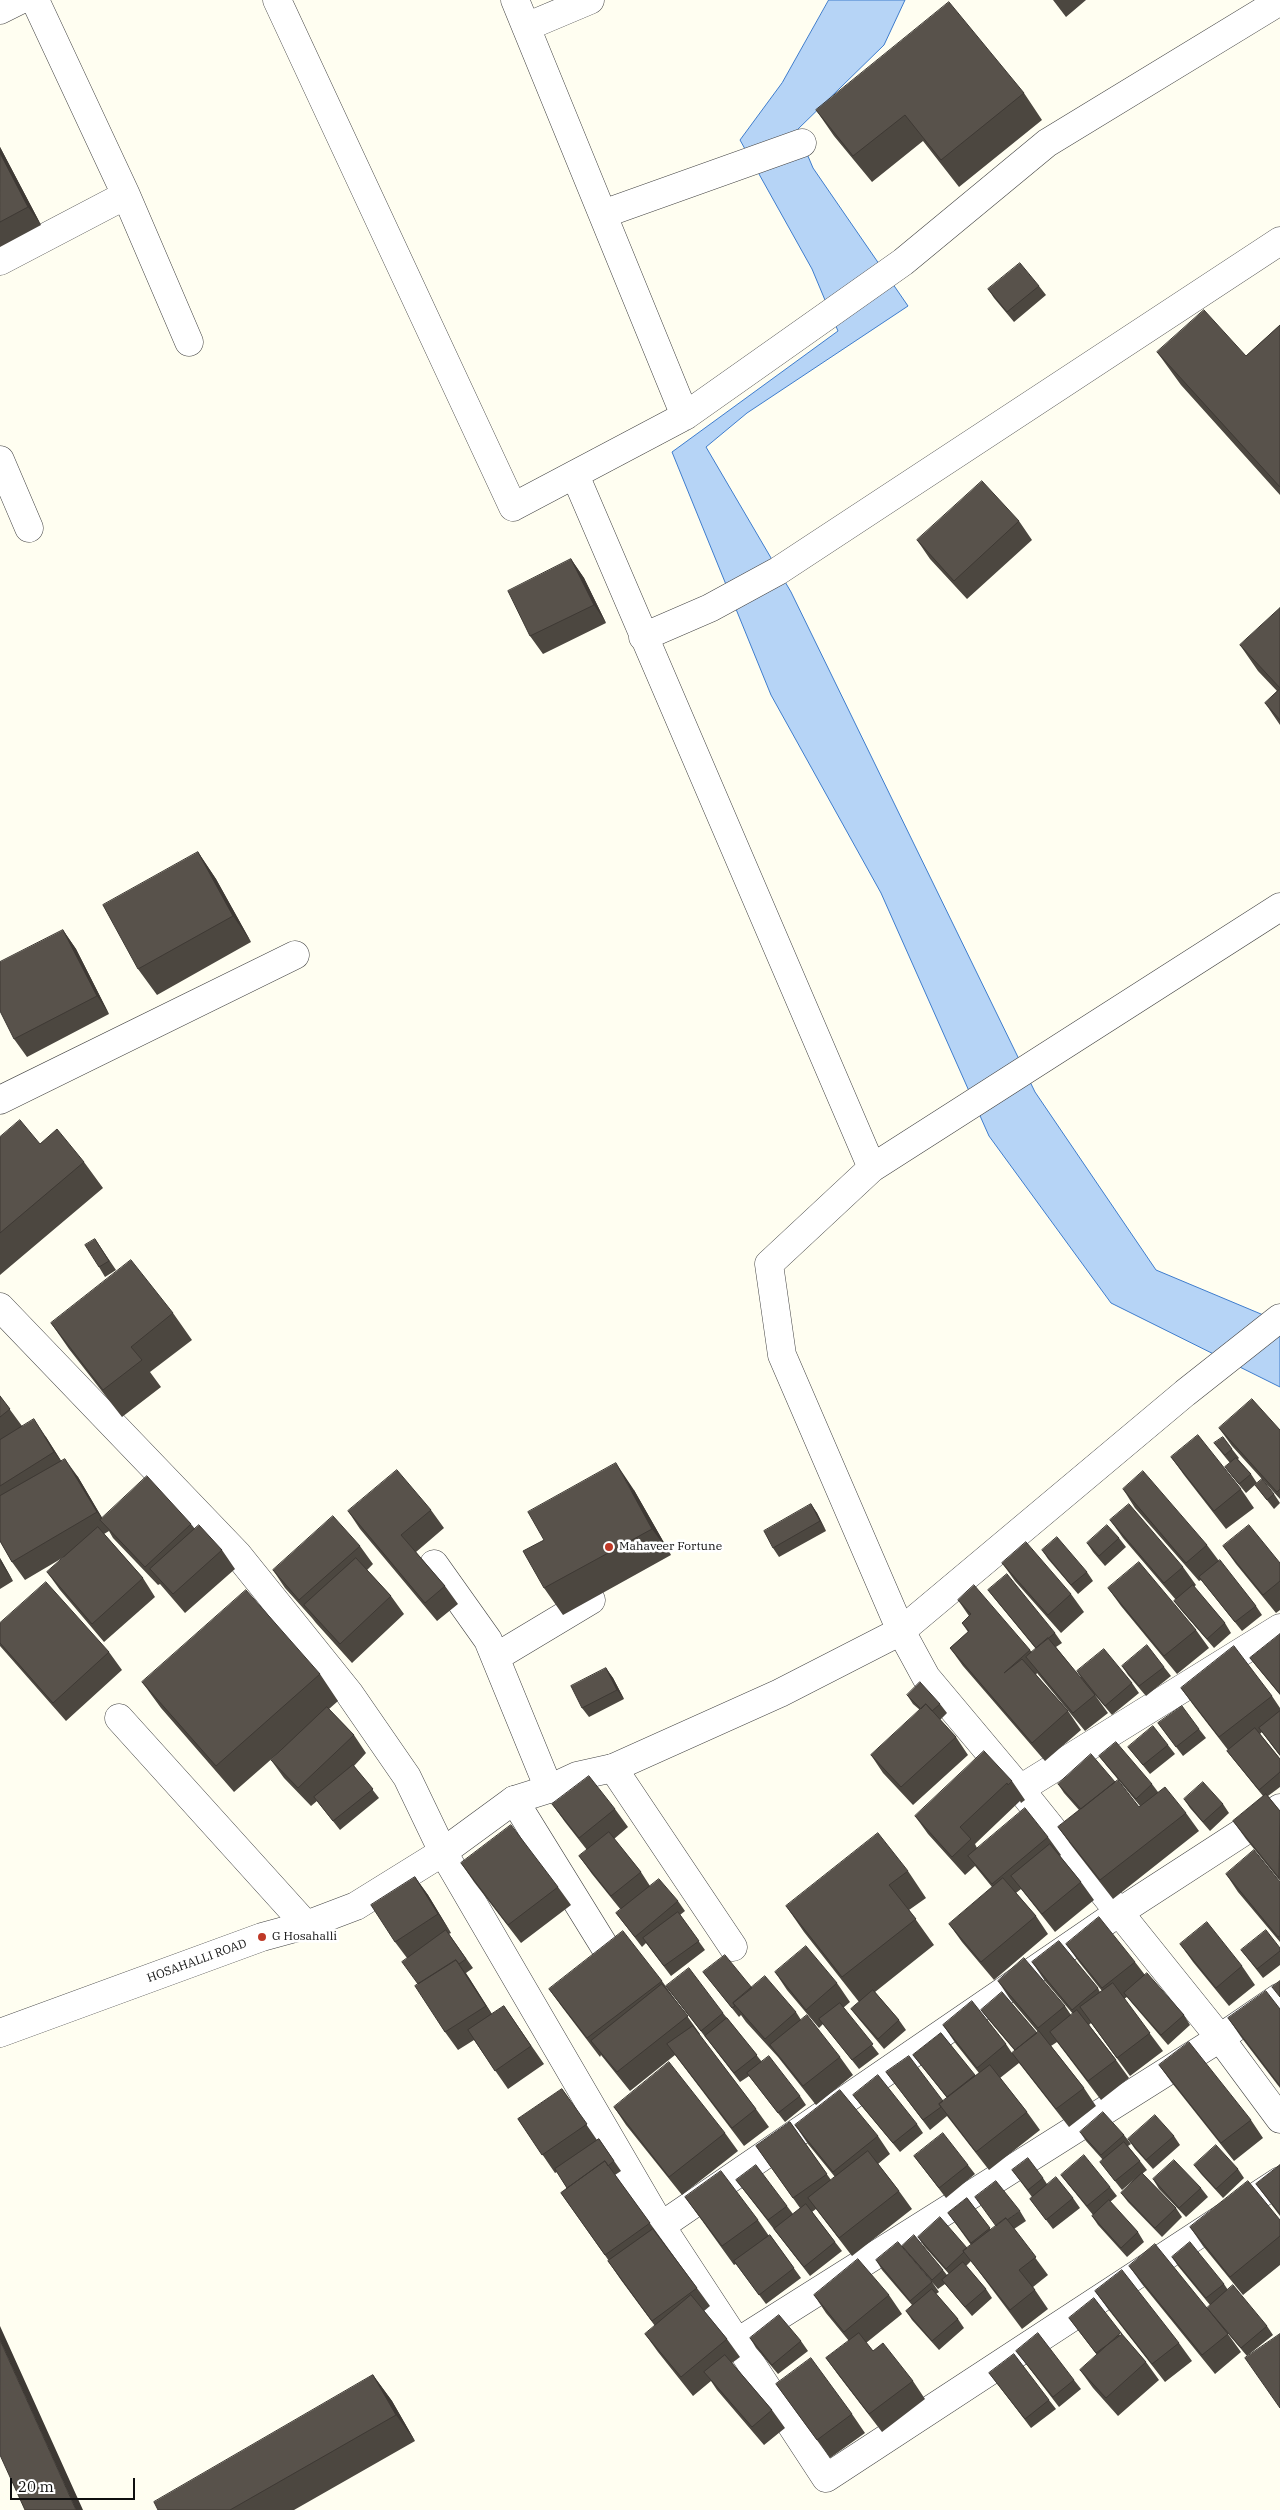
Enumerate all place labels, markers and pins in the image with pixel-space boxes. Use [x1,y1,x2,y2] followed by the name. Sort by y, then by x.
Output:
[619,1540,722,1554] place label: Mahaveer Fortune
[603,1541,615,1553] marker: Mahaveer Fortune
[272,1930,337,1944] place label: G Hosahalli
[256,1931,268,1943] marker: G Hosahalli

